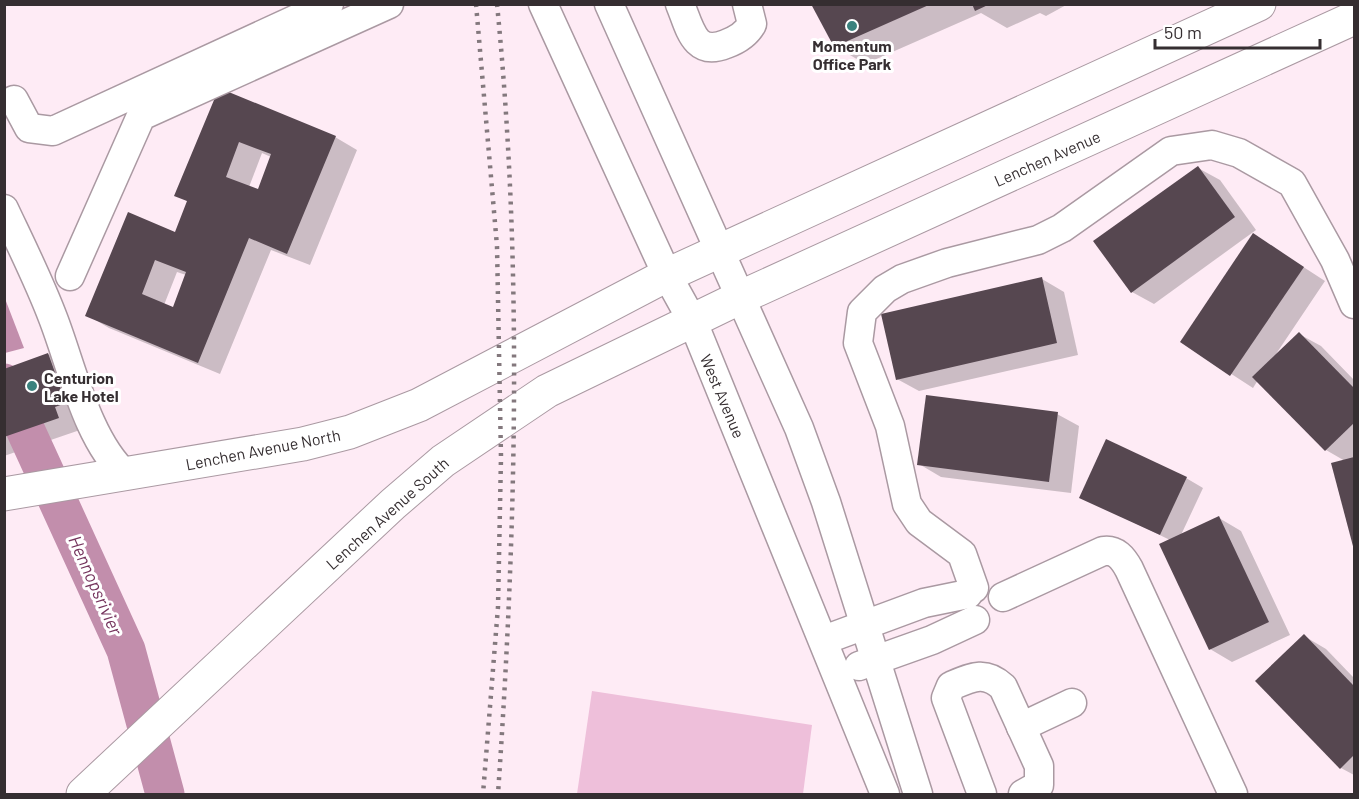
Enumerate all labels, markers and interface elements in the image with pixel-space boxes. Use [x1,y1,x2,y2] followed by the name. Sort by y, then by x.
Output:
[1155,12,1320,50] scale bar
[845,19,859,33] marker: Momentum Office Park
[1164,21,1202,43] text: 50 m
[812,36,892,73] place label: Momentum Office Park
[991,126,1103,190] street label: Lenchen Avenue
[697,351,749,441] street label: West Avenue
[44,368,119,405] place label: Centurion Lake Hotel
[25,379,39,393] marker: Centurion Lake Hotel
[184,425,342,473] street label: Lenchen Avenue North
[322,453,452,573] street label: Lenchen Avenue South
[64,532,128,639] water label: Hennopsrivier

